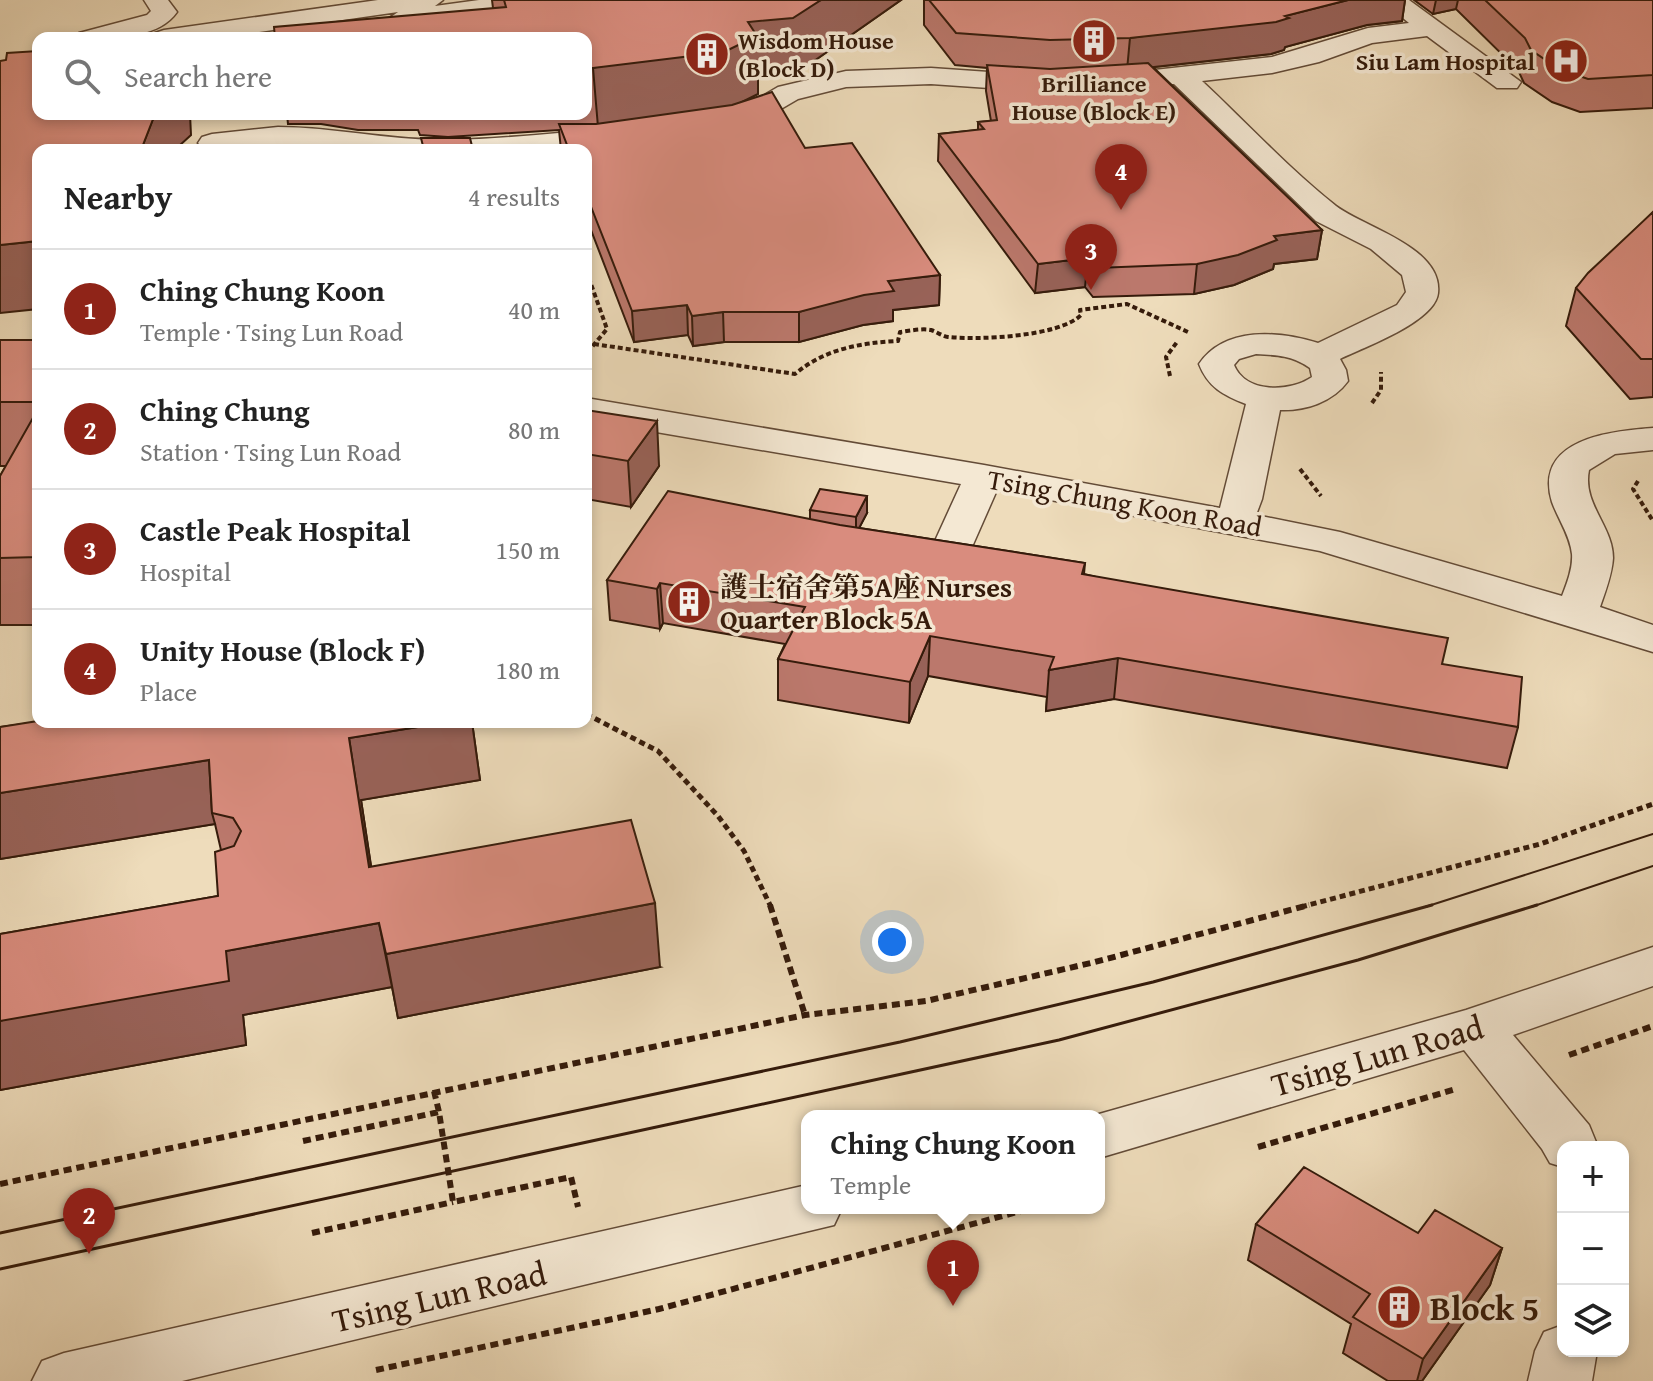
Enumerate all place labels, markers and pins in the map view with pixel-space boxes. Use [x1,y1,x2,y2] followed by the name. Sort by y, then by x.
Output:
[1070,17,1118,65] building icon: Brilliance House (Block E)
[738,23,894,86] place label: Wisdom House (Block D)
[683,30,731,78] building icon: Wisdom House (Block D)
[1542,37,1590,85] hospital icon: Siu Lam Hospital
[1356,44,1536,79] place label: Siu Lam Hospital
[1012,66,1176,129] place label: Brilliance House (Block E)
[1095,144,1147,210] pin: 4
[1065,224,1117,290] pin: 3
[720,566,1012,639] place label: 護士宿舍第5A座 Nurses Quarter Block 5A
[665,578,713,626] building icon: 護士宿舍第5A座 Nurses Quarter Block 5A
[63,1188,115,1254] pin: 2
[927,1240,979,1306] pin: 1
[1375,1283,1423,1331] building icon: Block 5
[1430,1283,1539,1332] place label: Block 5

